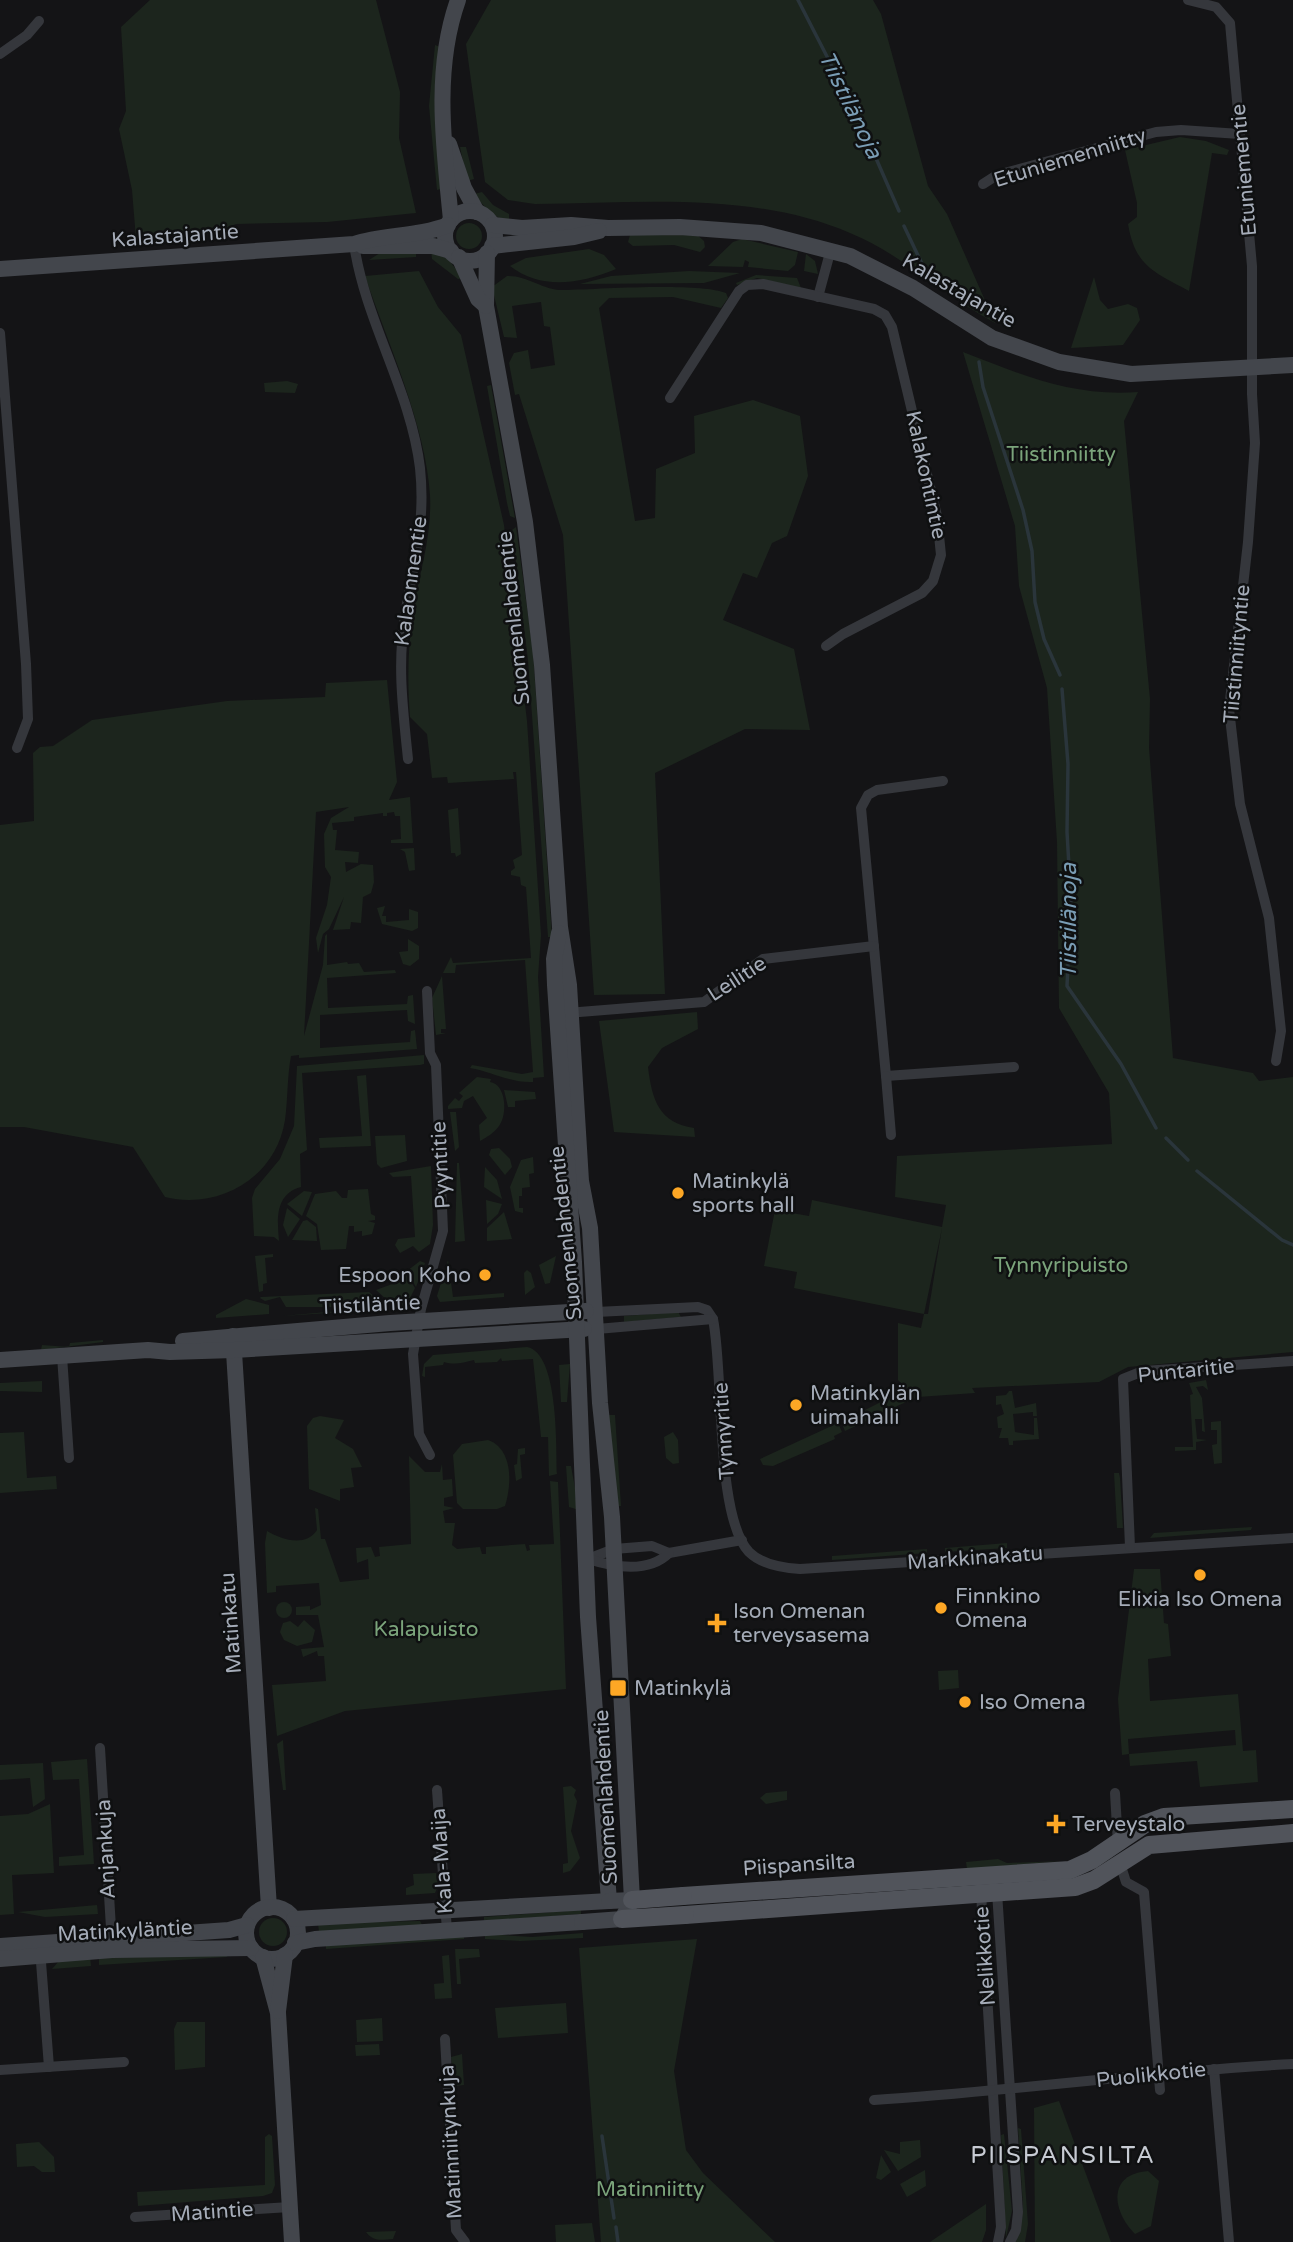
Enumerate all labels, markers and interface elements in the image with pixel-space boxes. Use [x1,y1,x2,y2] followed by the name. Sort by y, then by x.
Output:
[812,47,889,164] water label: Tiistilänoja
[1226,103,1262,237] street label: Etuniementie
[991,123,1149,193] street label: Etuniemenniitty
[111,219,240,253] street label: Kalastajantie
[898,248,1021,334] street label: Kalastajantie
[900,409,952,541] street label: Kalakontintie
[1006,442,1116,467] park label: Tiistinniitty
[390,514,432,648] street label: Kalaonnentie
[492,530,536,706] street label: Suomenlahdentie
[1218,583,1256,724] street label: Tiistinniityntie
[1055,862,1083,979] water label: Tiistilänoja
[703,951,771,1007] street label: Leilitie
[426,1120,456,1209] street label: Pyyntitie
[544,1145,588,1321] street label: Suomenlahdentie
[692,1169,795,1218] place label: Matinkylä sports hall
[670,1185,686,1201] marker: Matinkylä sports hall
[994,1253,1128,1278] park label: Tynnyripuisto
[338,1263,471,1288] place label: Espoon Koho
[477,1267,493,1283] marker: Espoon Koho
[319,1290,421,1320] street label: Tiistiläntie
[1136,1353,1236,1389] street label: Puntaritie
[708,1381,740,1481] street label: Tynnyritie
[810,1381,920,1430] place label: Matinkylän uimahalli
[788,1397,804,1413] marker: Matinkylän uimahalli
[906,1541,1044,1575] street label: Markkinakatu
[1192,1567,1208,1583] marker: Elixia Iso Omena
[215,1572,247,1674] street label: Matinkatu
[955,1584,1041,1633] place label: Finnkino Omena
[1118,1587,1282,1612] place label: Elixia Iso Omena
[733,1599,870,1648] place label: Ison Omenan terveysasema
[933,1600,949,1616] marker: Finnkino Omena
[707,1613,727,1633] marker: Ison Omenan terveysasema
[374,1617,478,1642] park label: Kalapuisto
[634,1676,732,1701] place label: Matinkylä
[608,1678,628,1698] marker: Matinkylä
[979,1690,1086,1715] place label: Iso Omena
[957,1694,973,1710] marker: Iso Omena
[589,1709,623,1885] street label: Suomenlahdentie
[91,1799,121,1899] street label: Anjankuja
[426,1807,458,1915] street label: Kala-Maija
[1072,1812,1185,1837] place label: Terveystalo
[1046,1814,1066,1834] marker: Terveystalo
[742,1849,856,1881] street label: Piispansilta
[969,1905,1001,2006] street label: Nelikkotie
[57,1915,193,1947] street label: Matinkyläntie
[1095,2057,1207,2093] street label: Puolikkotie
[434,2064,468,2220] street label: Matinniitynkuja
[970,2141,1156,2170] district label: PIISPANSILTA
[596,2177,704,2202] park label: Matinniitty
[170,2197,254,2227] street label: Matintie

